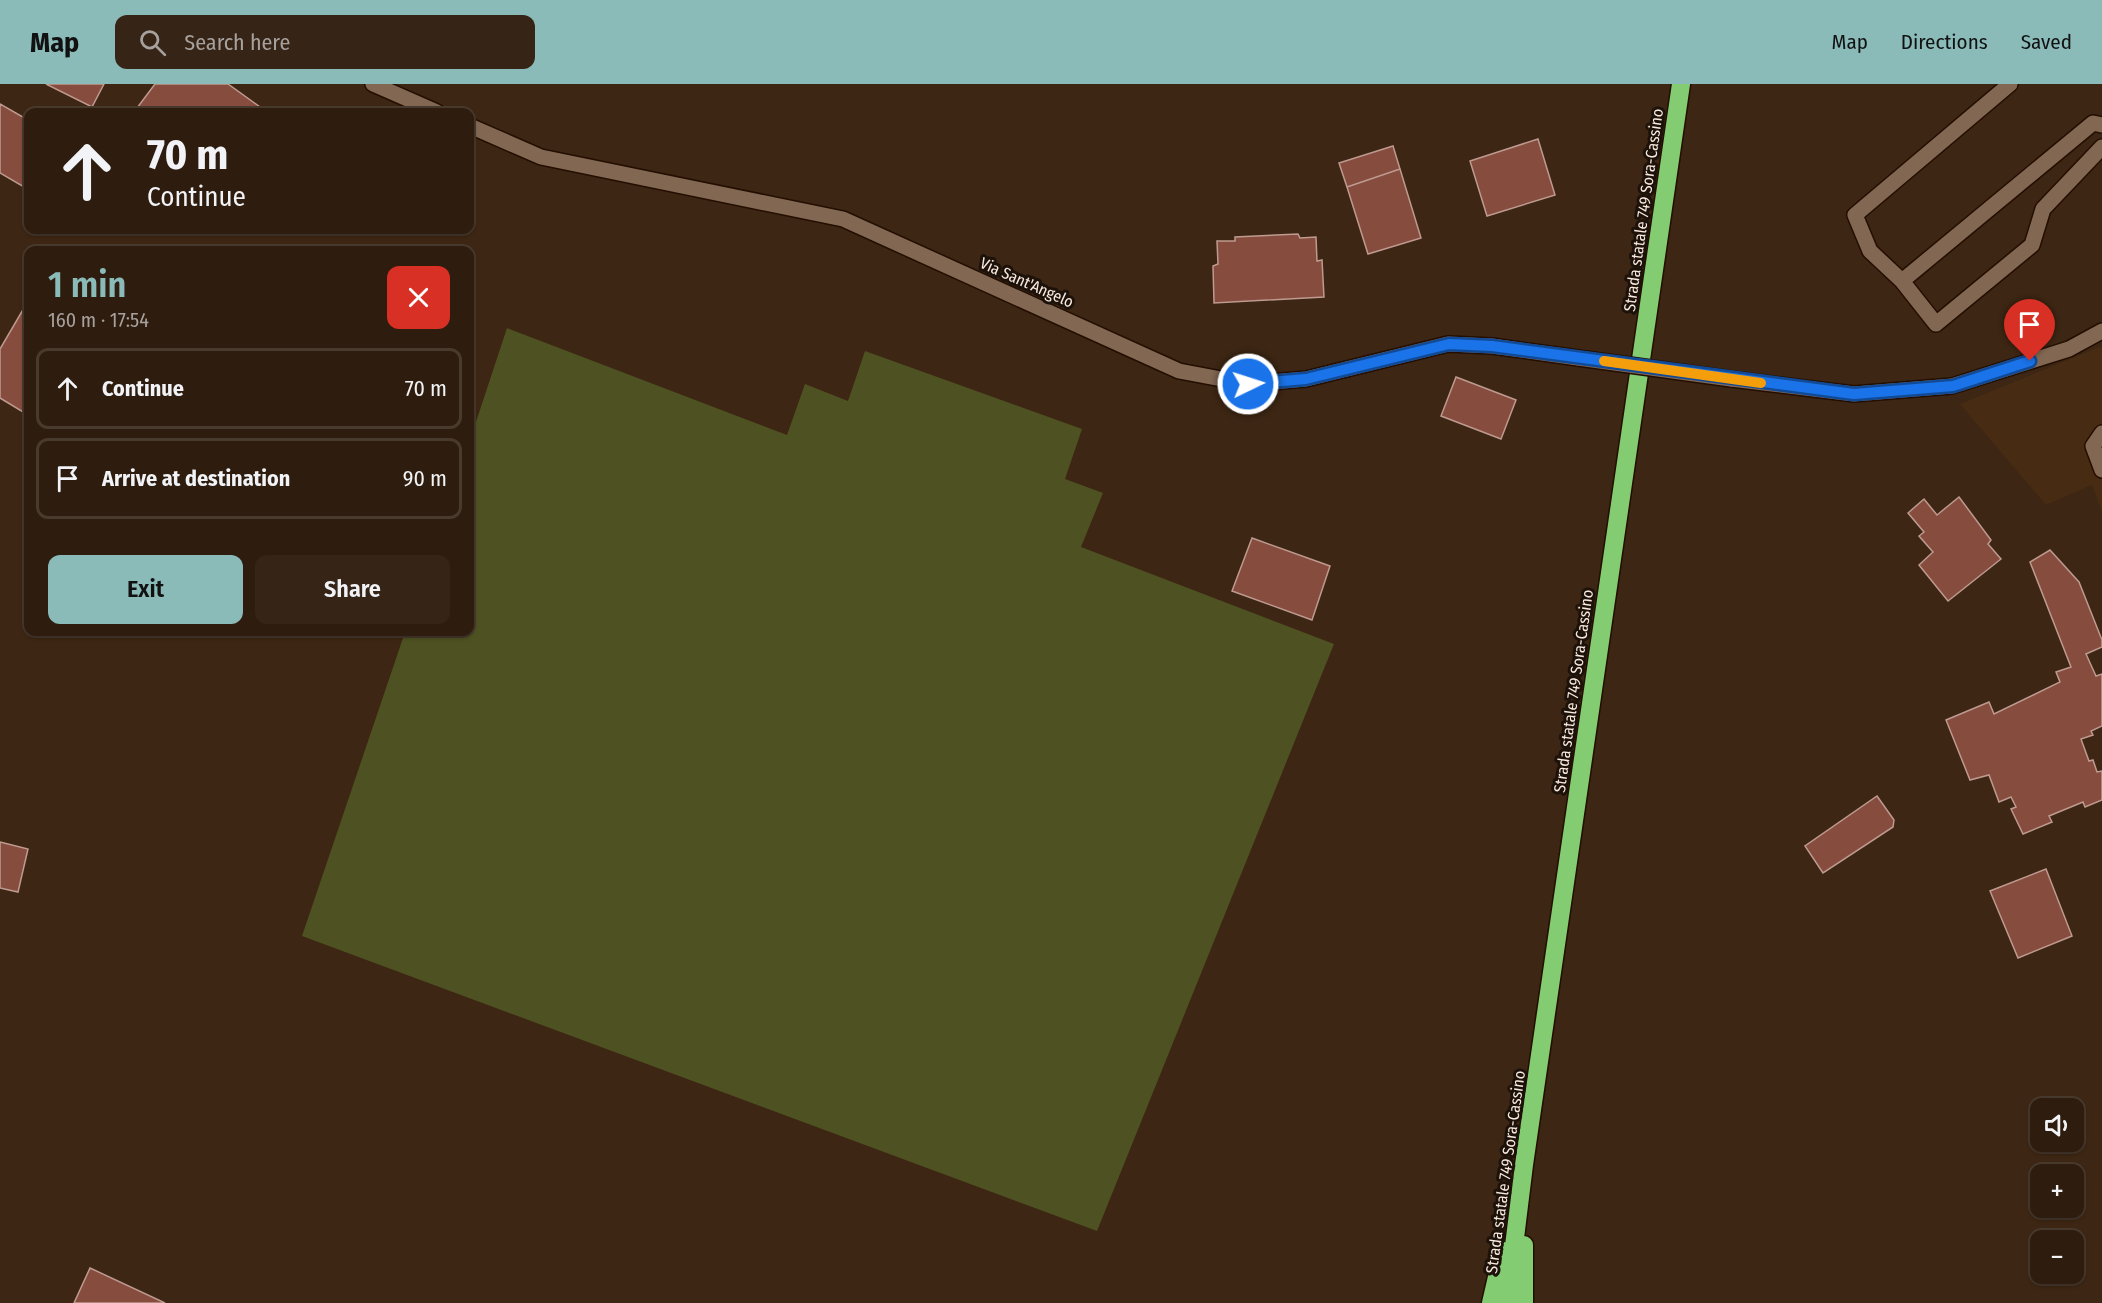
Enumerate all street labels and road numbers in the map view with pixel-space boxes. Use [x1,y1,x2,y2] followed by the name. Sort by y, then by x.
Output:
[1620,107,1667,313] street label: Strada statale 749 Sora-Cassino
[977,253,1076,312] street label: Via Sant'Angelo
[1550,588,1597,794] street label: Strada statale 749 Sora-Cassino
[1482,1069,1529,1275] street label: Strada statale 749 Sora-Cassino

